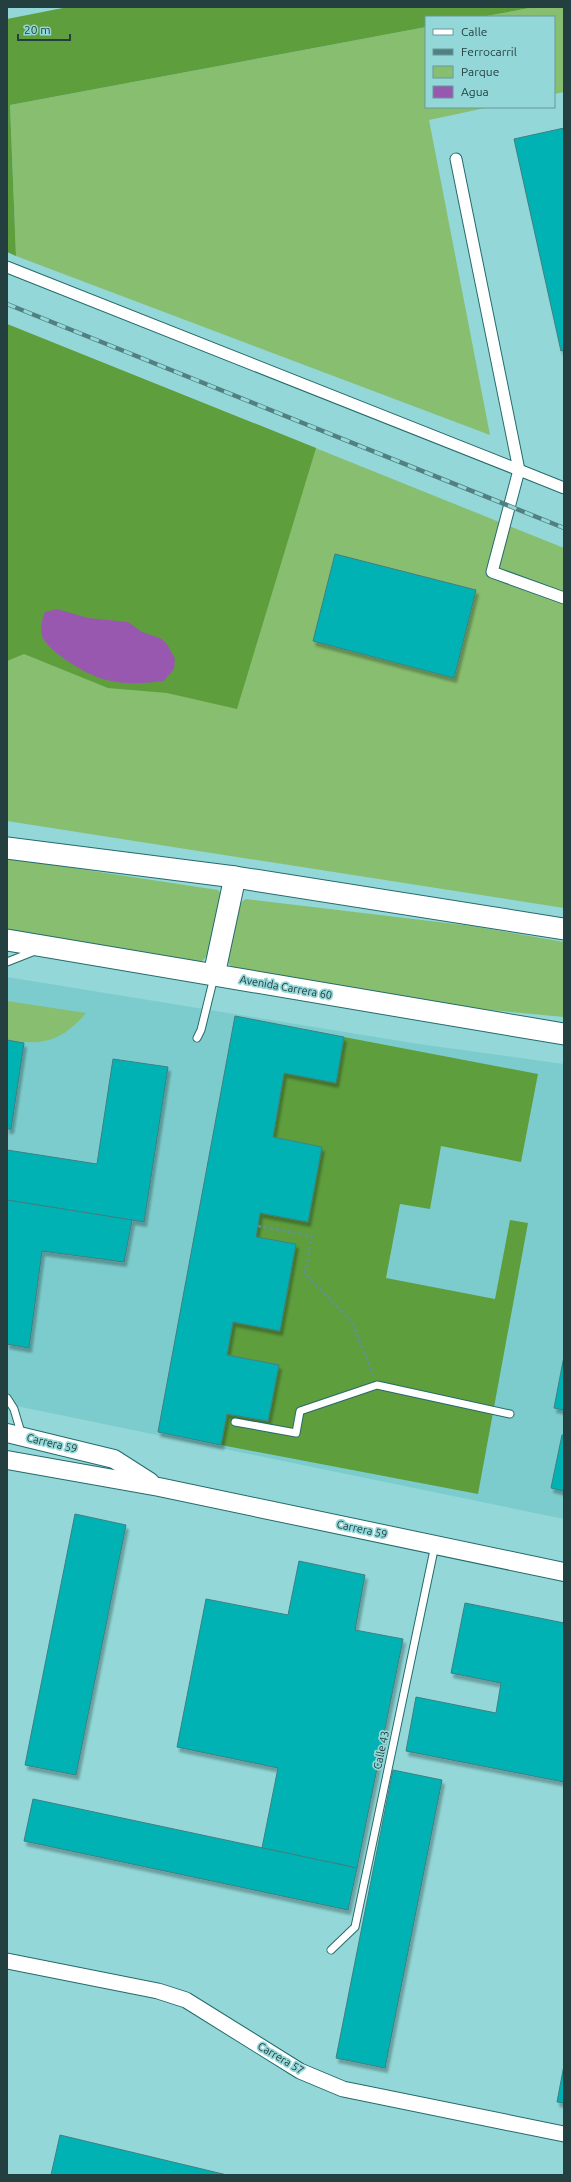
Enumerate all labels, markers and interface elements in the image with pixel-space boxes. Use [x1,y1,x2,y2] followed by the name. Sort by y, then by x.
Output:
[18,16,70,42] scale bar
[425,16,555,108] legend
[24,23,51,36] text: 20 m
[461,25,487,38] text: Calle
[461,45,517,58] text: Ferrocarril
[461,65,499,78] text: Parque
[461,85,489,98] text: Agua
[239,973,333,1001] street label: Avenida Carrera 60
[26,1431,78,1455] street label: Carrera 59
[336,1518,388,1540] street label: Carrera 59
[371,1730,391,1770] street label: Calle 43
[256,2040,306,2076] street label: Carrera 57

